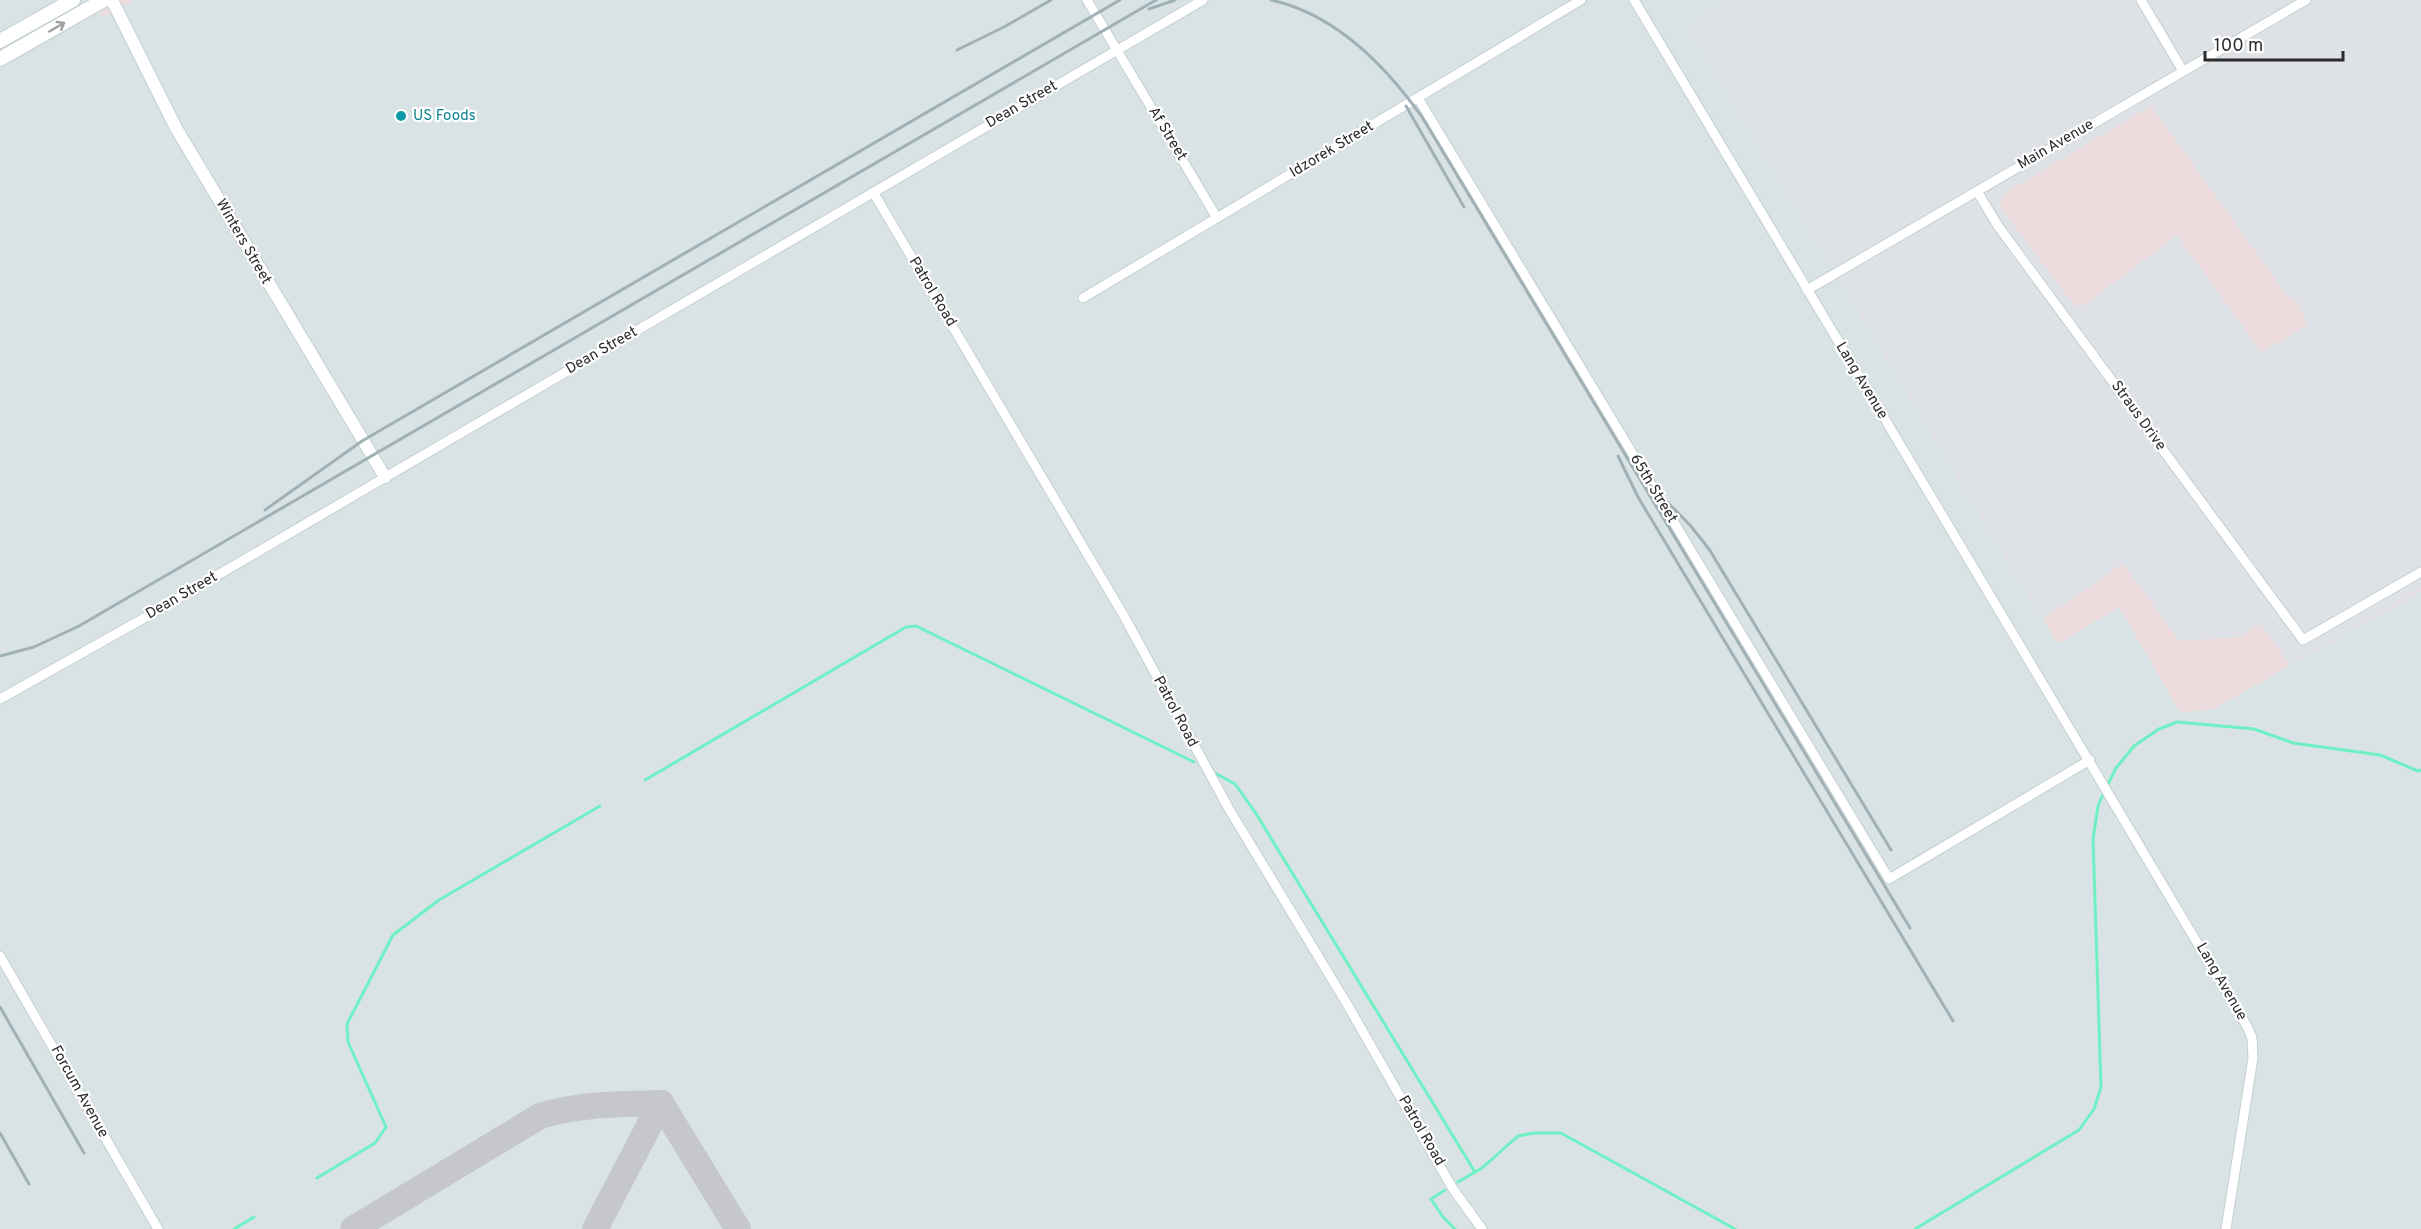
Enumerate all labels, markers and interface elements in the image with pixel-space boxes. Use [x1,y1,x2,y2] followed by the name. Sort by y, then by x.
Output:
[48,21,65,33] one-way arrow
[2205,24,2343,62] scale bar
[2214,35,2263,58] text: 100 m
[983,77,1061,133] street label: Dean Street
[1143,103,1191,165] street label: Af Street
[413,107,476,126] place label: US Foods
[394,109,408,123] marker: US Foods
[2015,116,2097,174] street label: Main Avenue
[1286,117,1378,183] street label: Idzorek Street
[211,196,275,288] street label: Winters Street
[904,254,960,330] street label: Patrol Road
[563,323,641,379] street label: Dean Street
[1831,339,1891,423] street label: Lang Avenue
[2106,377,2170,455] street label: Straus Drive
[1625,451,1681,527] street label: 65th Street
[143,568,221,624] street label: Dean Street
[1148,673,1202,751] street label: Patrol Road
[2191,940,2251,1024] street label: Lang Avenue
[46,1042,112,1142] street label: Forcum Avenue
[1393,1093,1449,1169] street label: Patrol Road

